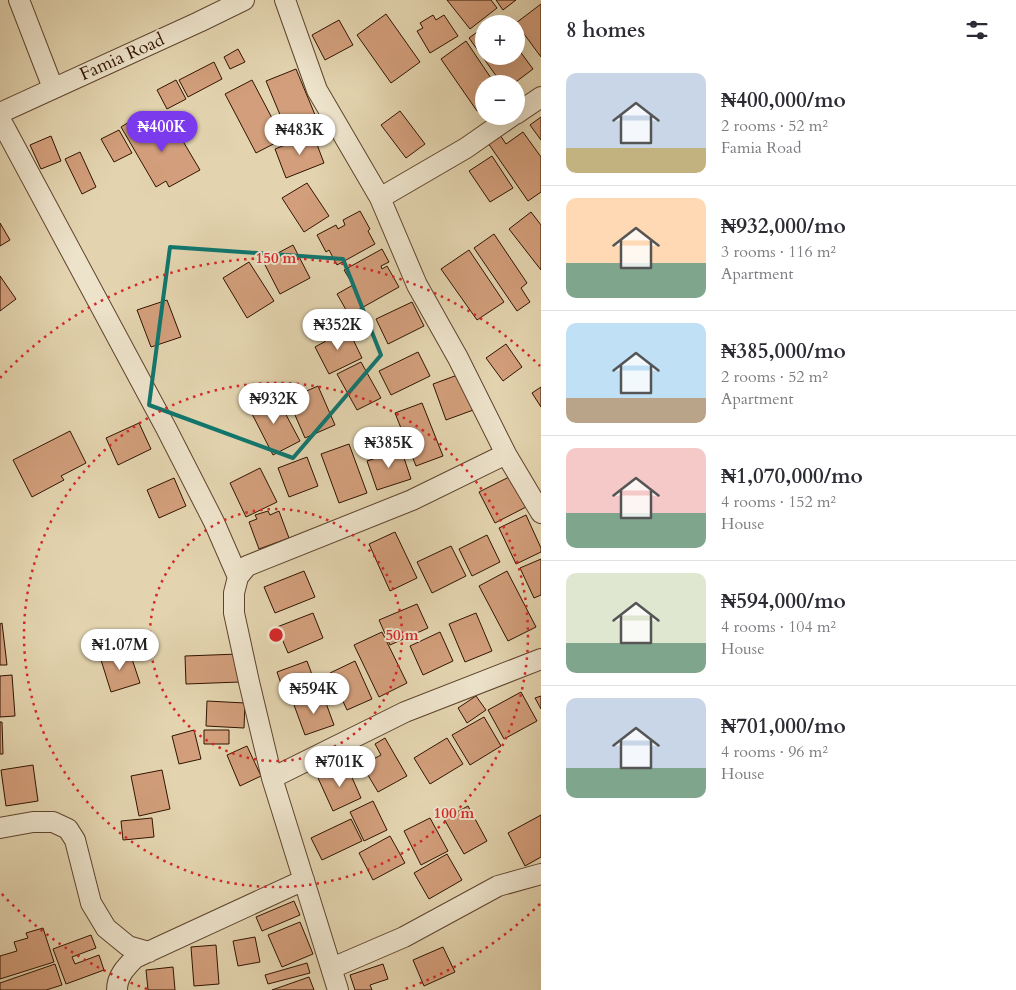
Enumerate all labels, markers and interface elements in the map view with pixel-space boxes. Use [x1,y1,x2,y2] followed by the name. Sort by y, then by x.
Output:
[475,15,525,125] map controls
[475,15,525,65] button: +
[566,16,645,45] text: 8 homes
[963,16,991,44] icon: filters
[76,27,169,87] street label: Famia Road
[475,75,525,125] button: −
[721,86,846,115] text: ₦400,000/mo
[606,93,666,153] icon: home
[127,110,197,153] pin: ₦400K
[265,114,335,156] pin: ₦483K
[721,115,828,137] text: 2 rooms · 52 m²
[137,116,187,138] text: ₦400K
[275,119,325,141] text: ₦483K
[721,137,801,159] text: Famia Road
[721,212,846,241] text: ₦932,000/mo
[606,218,666,278] icon: home
[721,241,836,263] text: 3 rooms · 116 m²
[256,248,297,268] text: 150 m
[721,263,794,285] text: Apartment
[303,308,373,351] pin: ₦352K
[313,314,363,336] text: ₦352K
[721,337,846,366] text: ₦385,000/mo
[606,343,666,403] icon: home
[721,366,828,388] text: 2 rooms · 52 m²
[239,382,309,425] pin: ₦932K
[249,388,299,410] text: ₦932K
[721,388,794,410] text: Apartment
[354,426,424,469] pin: ₦385K
[364,432,414,454] text: ₦385K
[721,462,863,491] text: ₦1,070,000/mo
[606,468,666,528] icon: home
[721,491,836,513] text: 4 rooms · 152 m²
[721,513,764,535] text: House
[721,587,846,616] text: ₦594,000/mo
[606,593,666,653] icon: home
[721,616,836,638] text: 4 rooms · 104 m²
[385,625,419,645] text: 50 m
[267,626,285,644] centre of rings
[79,628,161,671] pin: ₦1.07M
[92,634,148,656] text: ₦1.07M
[721,638,764,660] text: House
[279,672,349,715] pin: ₦594K
[289,678,339,700] text: ₦594K
[721,712,846,741] text: ₦701,000/mo
[606,718,666,778] icon: home
[721,741,828,763] text: 4 rooms · 96 m²
[305,746,375,788] pin: ₦701K
[315,751,365,773] text: ₦701K
[721,763,764,785] text: House
[434,803,475,823] text: 100 m

